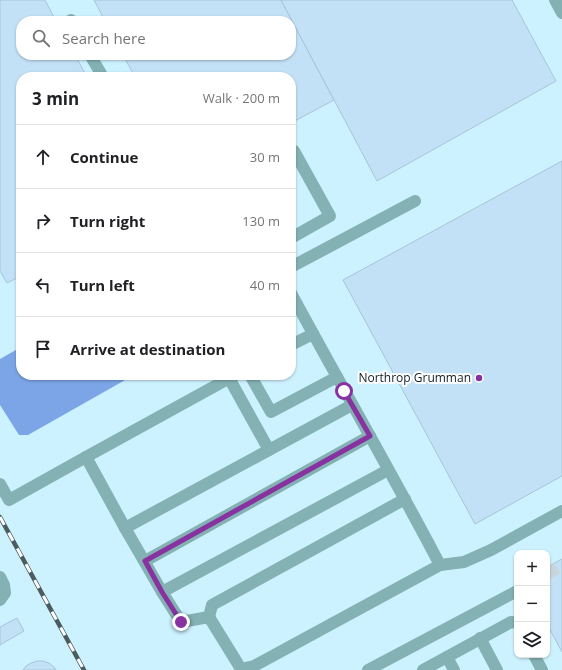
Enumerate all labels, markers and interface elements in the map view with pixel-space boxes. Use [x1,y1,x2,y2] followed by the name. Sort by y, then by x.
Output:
[16,16,296,60] search box
[30,27,52,49] icon: search
[62,28,146,48] text: Search here
[32,87,79,110] text: 3 min
[203,89,280,107] text: Walk · 200 m
[32,146,54,168] icon: ahead
[70,147,138,167] text: Continue
[250,148,280,166] text: 30 m
[32,210,54,232] icon: right
[70,211,145,231] text: Turn right
[242,212,280,230] text: 130 m
[32,274,54,296] icon: left
[70,275,135,295] text: Turn left
[250,276,280,294] text: 40 m
[32,338,54,360] icon: arrive
[70,339,225,359] text: Arrive at destination
[358,369,471,386] place label: Northrop Grumman
[474,373,484,383] marker: Northrop Grumman
[335,382,353,400] route start
[514,550,550,658] map controls
[514,550,550,586] button: +
[514,586,550,622] button: −
[172,613,190,631] route end
[514,622,550,658] button: layers

